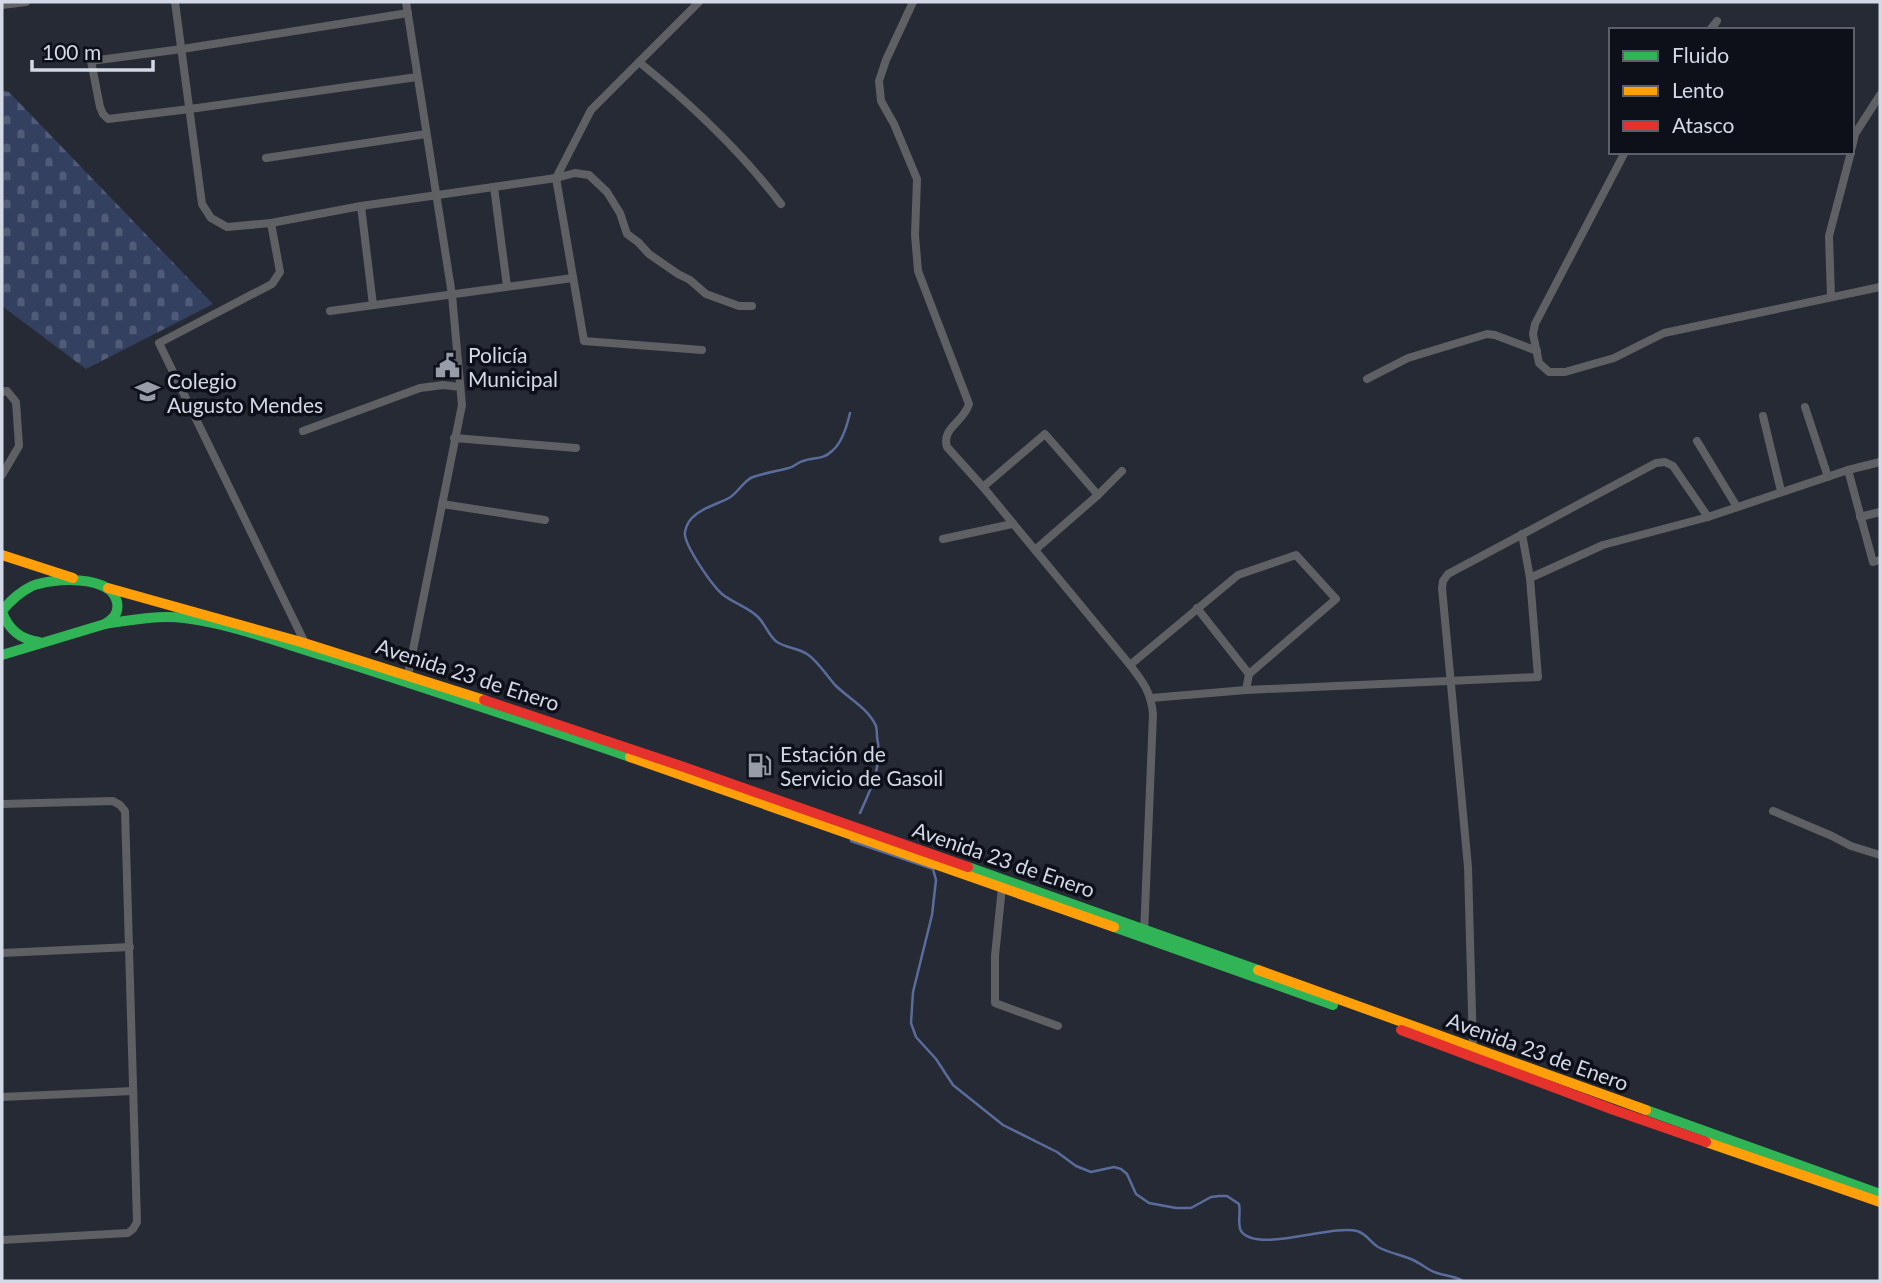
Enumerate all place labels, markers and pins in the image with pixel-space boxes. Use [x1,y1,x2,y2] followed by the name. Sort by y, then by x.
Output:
[468,342,558,391] place label: Policía Municipal
[434,352,462,380] public building icon: Policía Municipal
[167,368,323,417] place label: Colegio Augusto Mendes
[133,378,161,406] school or university icon: Colegio Augusto Mendes
[780,741,943,790] place label: Estación de Servicio de Gasoil
[746,751,774,779] fuel station icon: Estación de Servicio de Gasoil

